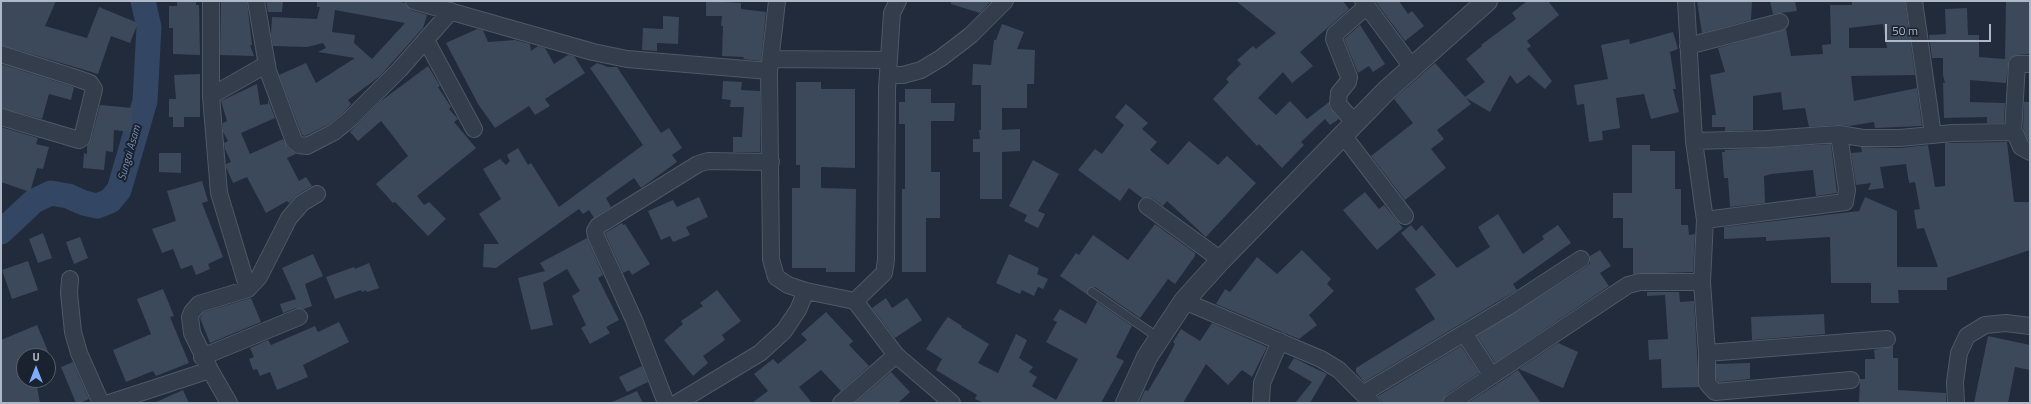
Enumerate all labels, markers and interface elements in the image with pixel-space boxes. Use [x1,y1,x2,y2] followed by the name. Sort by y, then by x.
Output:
[1887,16,1993,42] scale bar
[1892,21,1918,40] text: 50 m
[116,124,144,182] water label: Sungai Asam
[16,348,56,388] north arrow
[32,349,40,365] text: U

